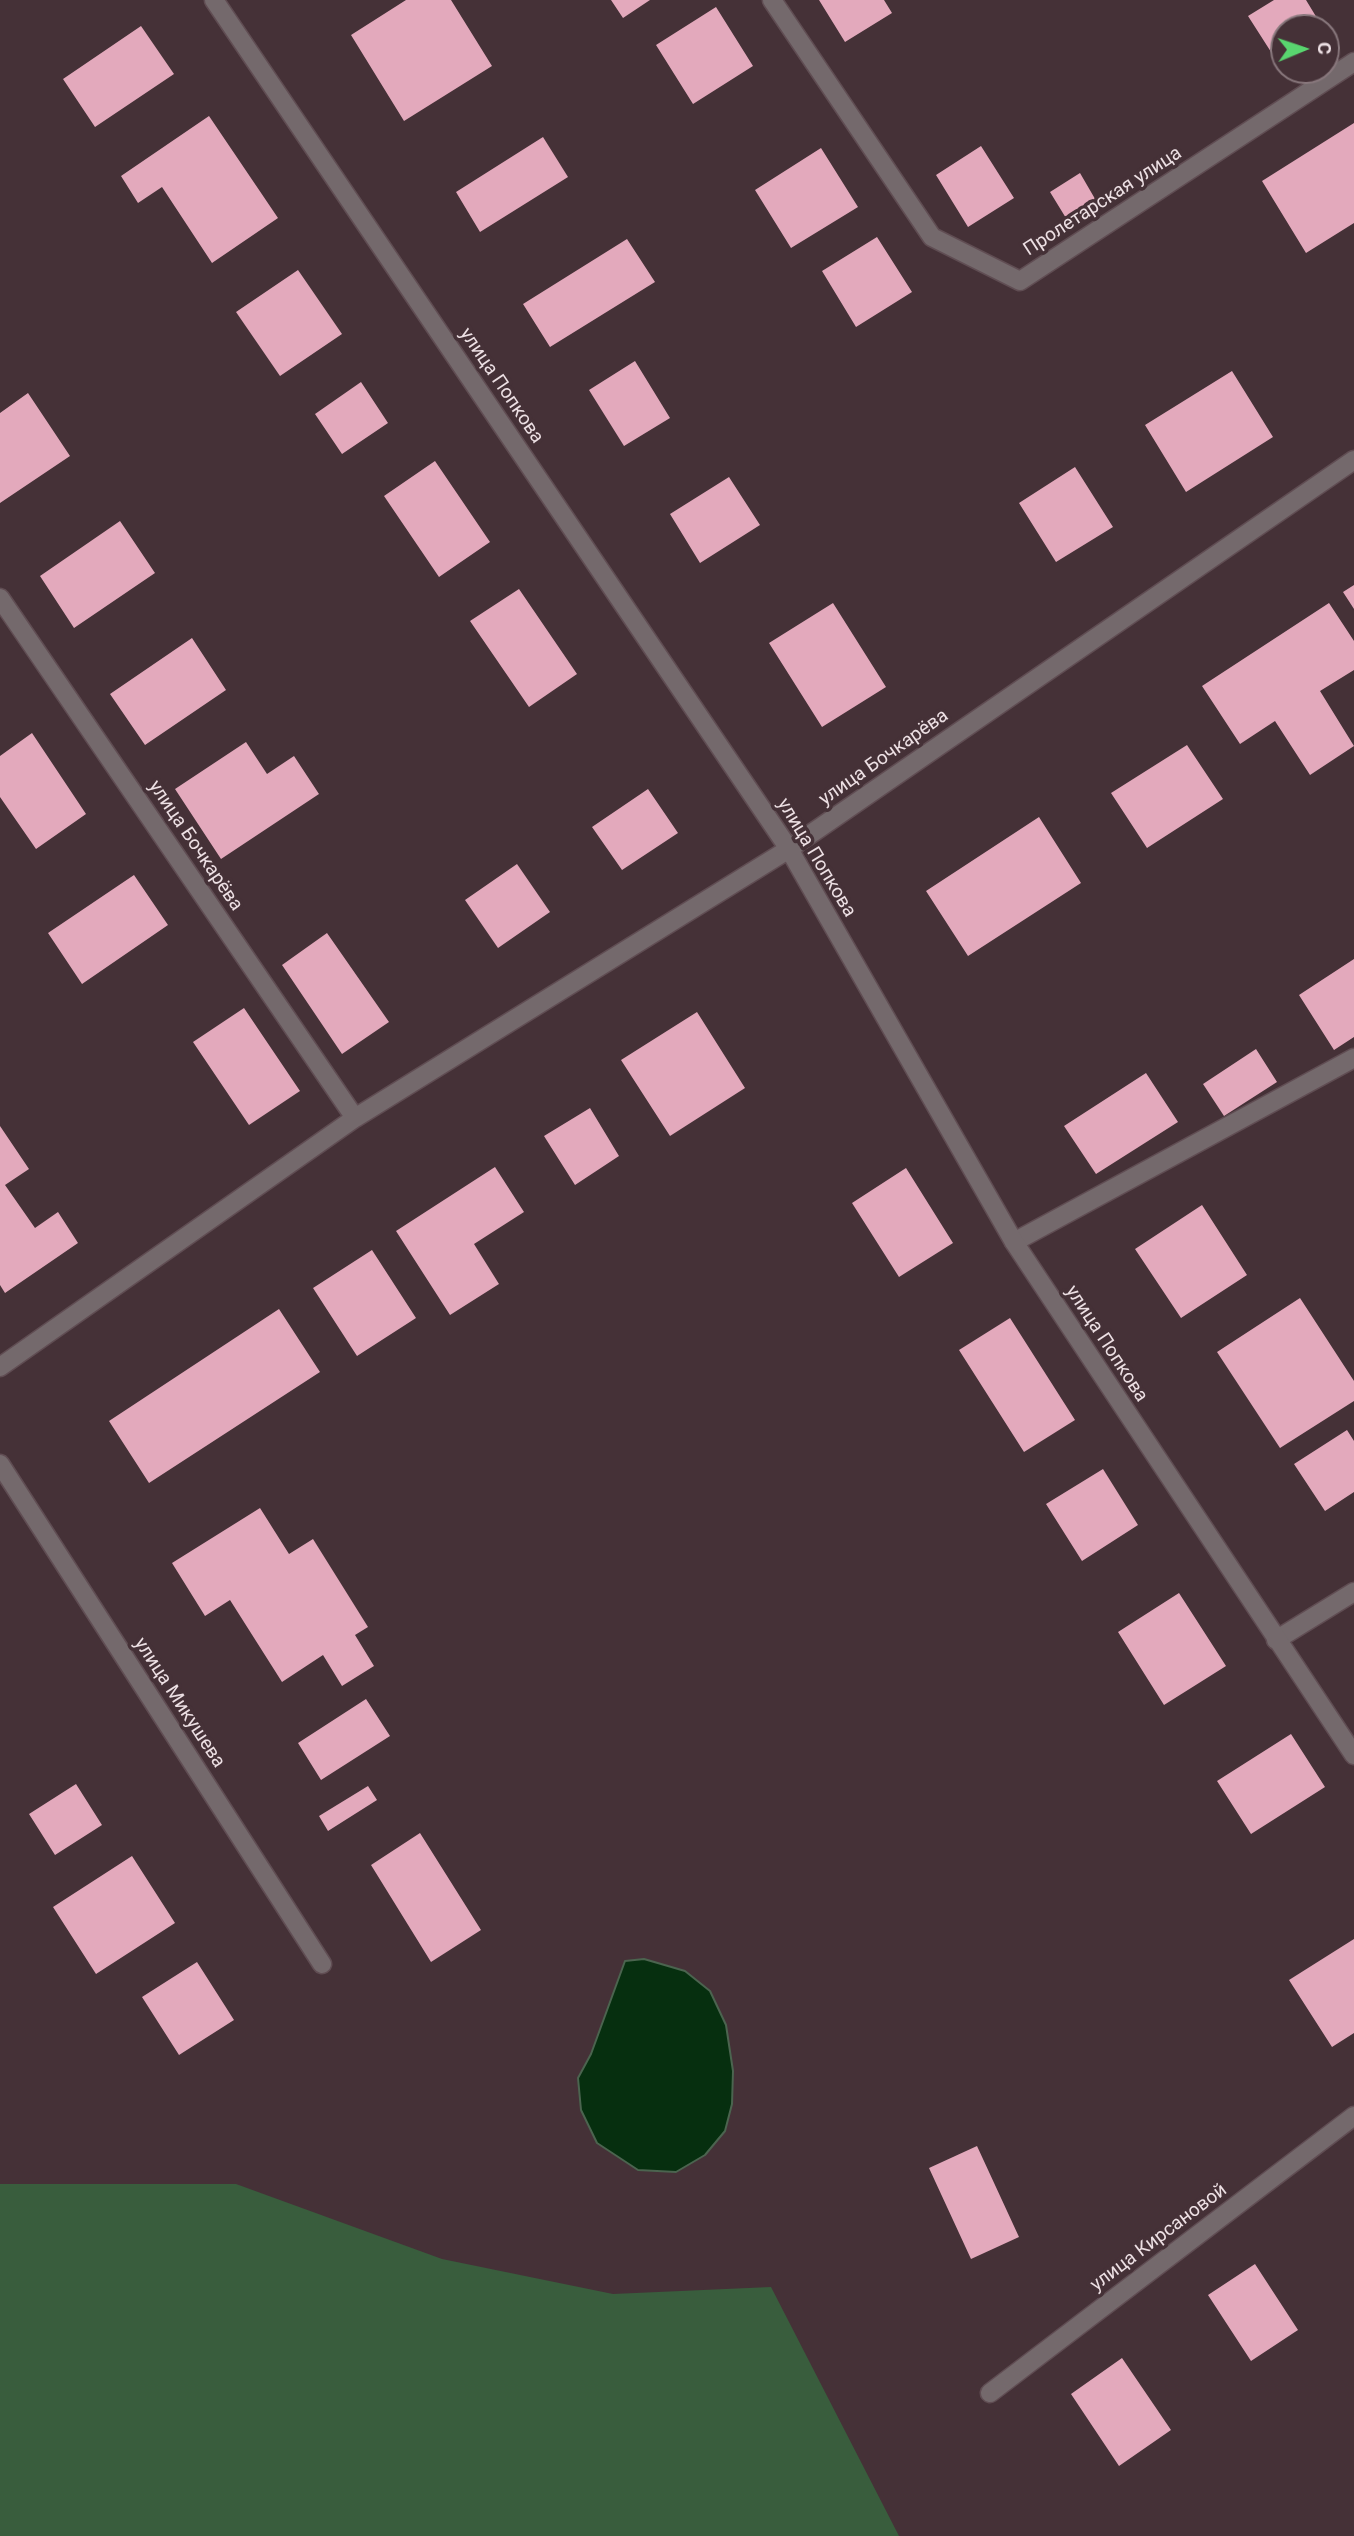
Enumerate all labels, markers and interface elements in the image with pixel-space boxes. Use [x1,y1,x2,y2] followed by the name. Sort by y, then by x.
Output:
[1270,14,1340,84] north arrow
[1313,42,1336,55] text: С
[1020,142,1186,262] street label: Пролетарская улица
[454,324,548,448] street label: улица Попкова
[815,705,953,811] street label: улица Бочкарёва
[143,776,247,916] street label: улица Бочкарёва
[772,795,860,921] street label: улица Попкова
[1060,1281,1152,1407] street label: улица Попкова
[129,1634,229,1772] street label: улица Микушева
[1086,2179,1232,2297] street label: улица Кирсановой

